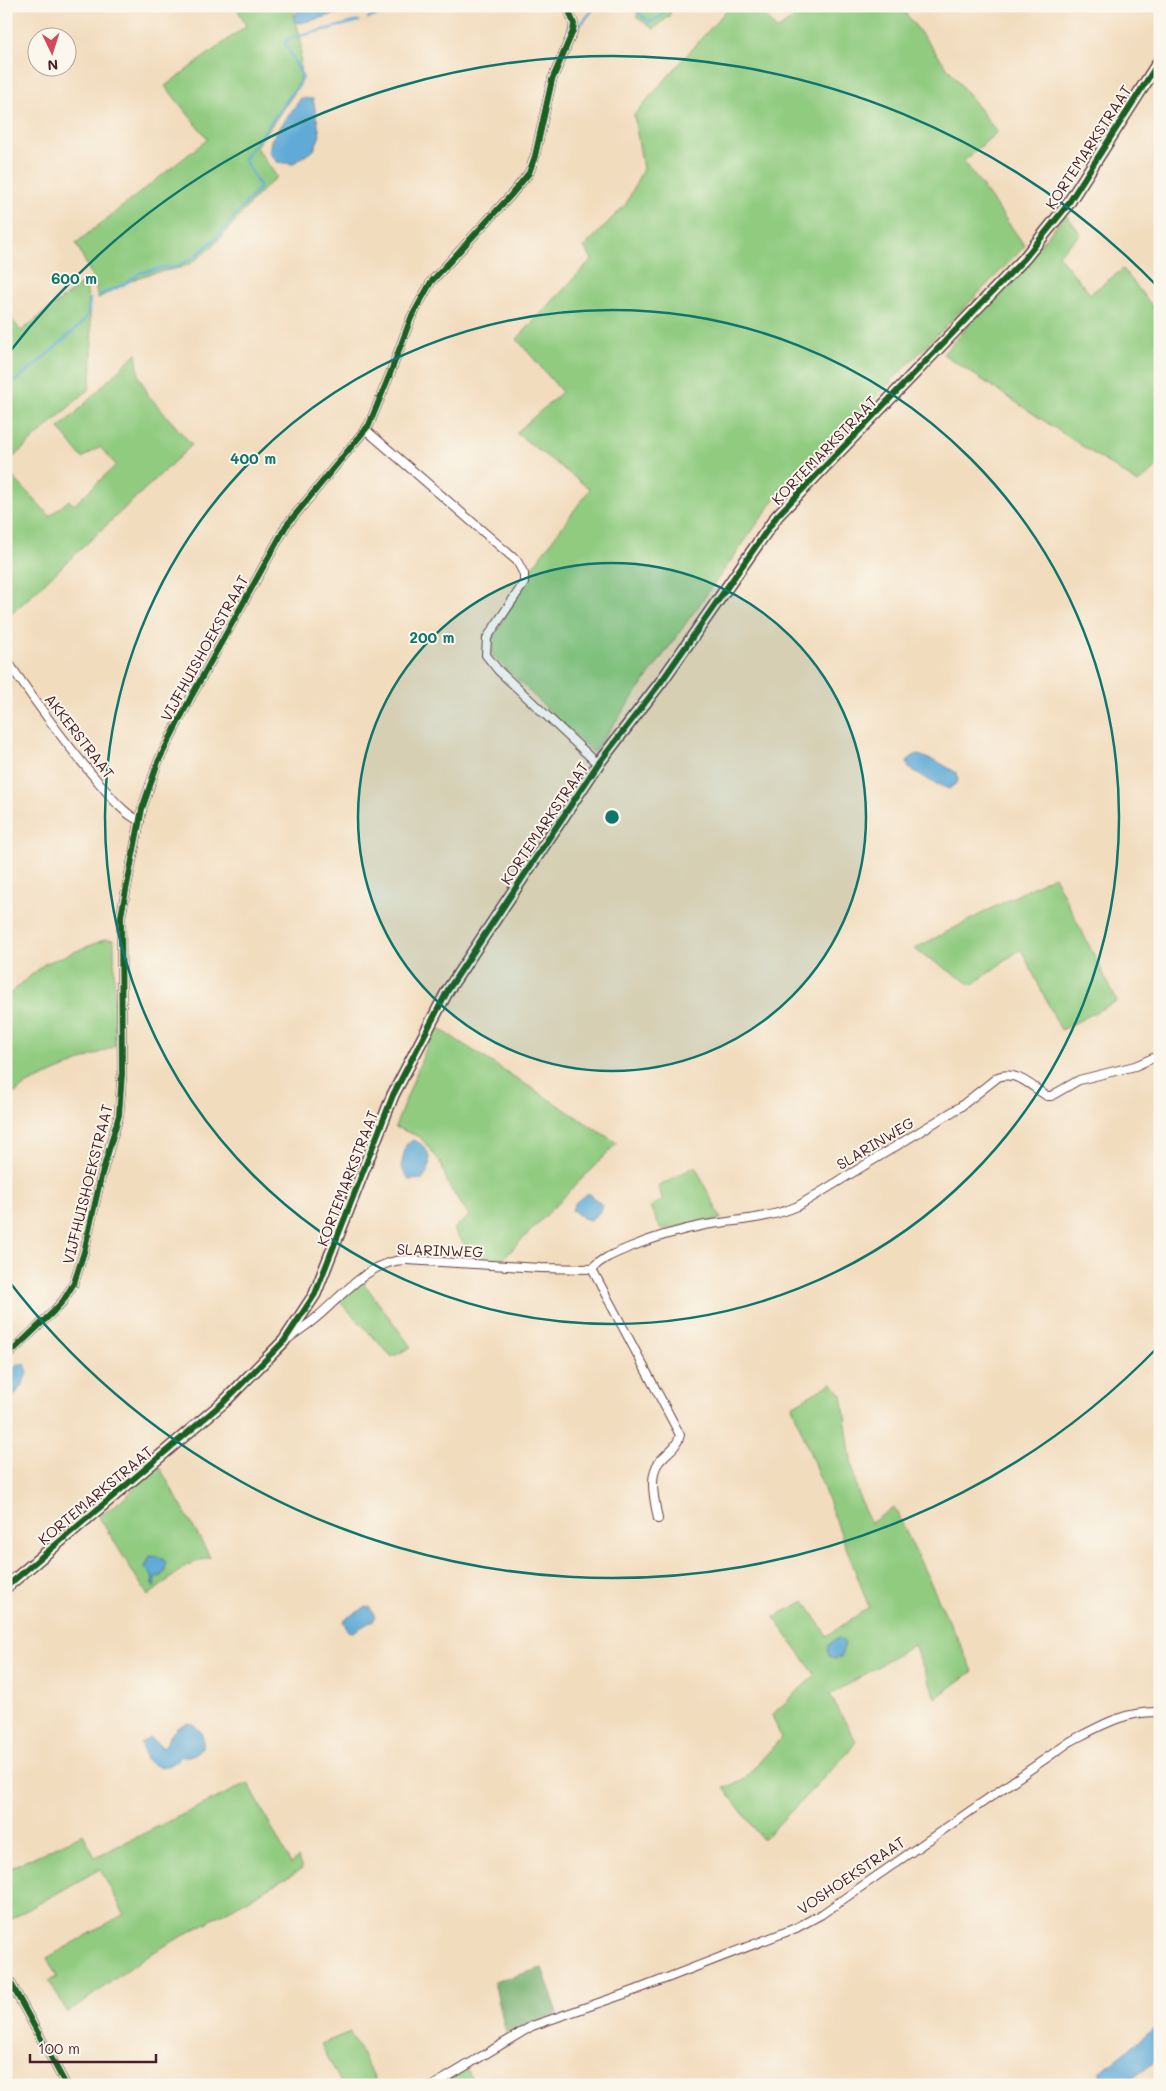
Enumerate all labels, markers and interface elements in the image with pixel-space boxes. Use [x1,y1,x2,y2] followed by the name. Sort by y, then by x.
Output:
[28,28,78,78] north arrow
[47,56,59,75] text: N
[1040,81,1136,213] street label: KORTEMARKSTRAAT
[51,268,97,288] text: 600 m
[767,391,881,509] street label: KORTEMARKSTRAAT
[230,448,276,468] text: 400 m
[155,571,253,725] street label: VIJFHUISHOEKSTRAAT
[410,627,455,647] text: 200 m
[41,690,119,782] street label: AKKERSTRAAT
[495,758,593,888] street label: KORTEMARKSTRAAT
[603,808,621,826] centre of rings
[57,1102,117,1266] street label: VIJFHUISHOEKSTRAAT
[312,1107,382,1249] street label: KORTEMARKSTRAAT
[833,1112,917,1174] street label: SLARINWEG
[396,1238,484,1262] street label: SLARINWEG
[33,1441,157,1549] street label: KORTEMARKSTRAAT
[793,1832,909,1918] street label: VOSHOEKSTRAAT
[30,2031,156,2063] scale bar
[38,2038,80,2058] text: 100 m

